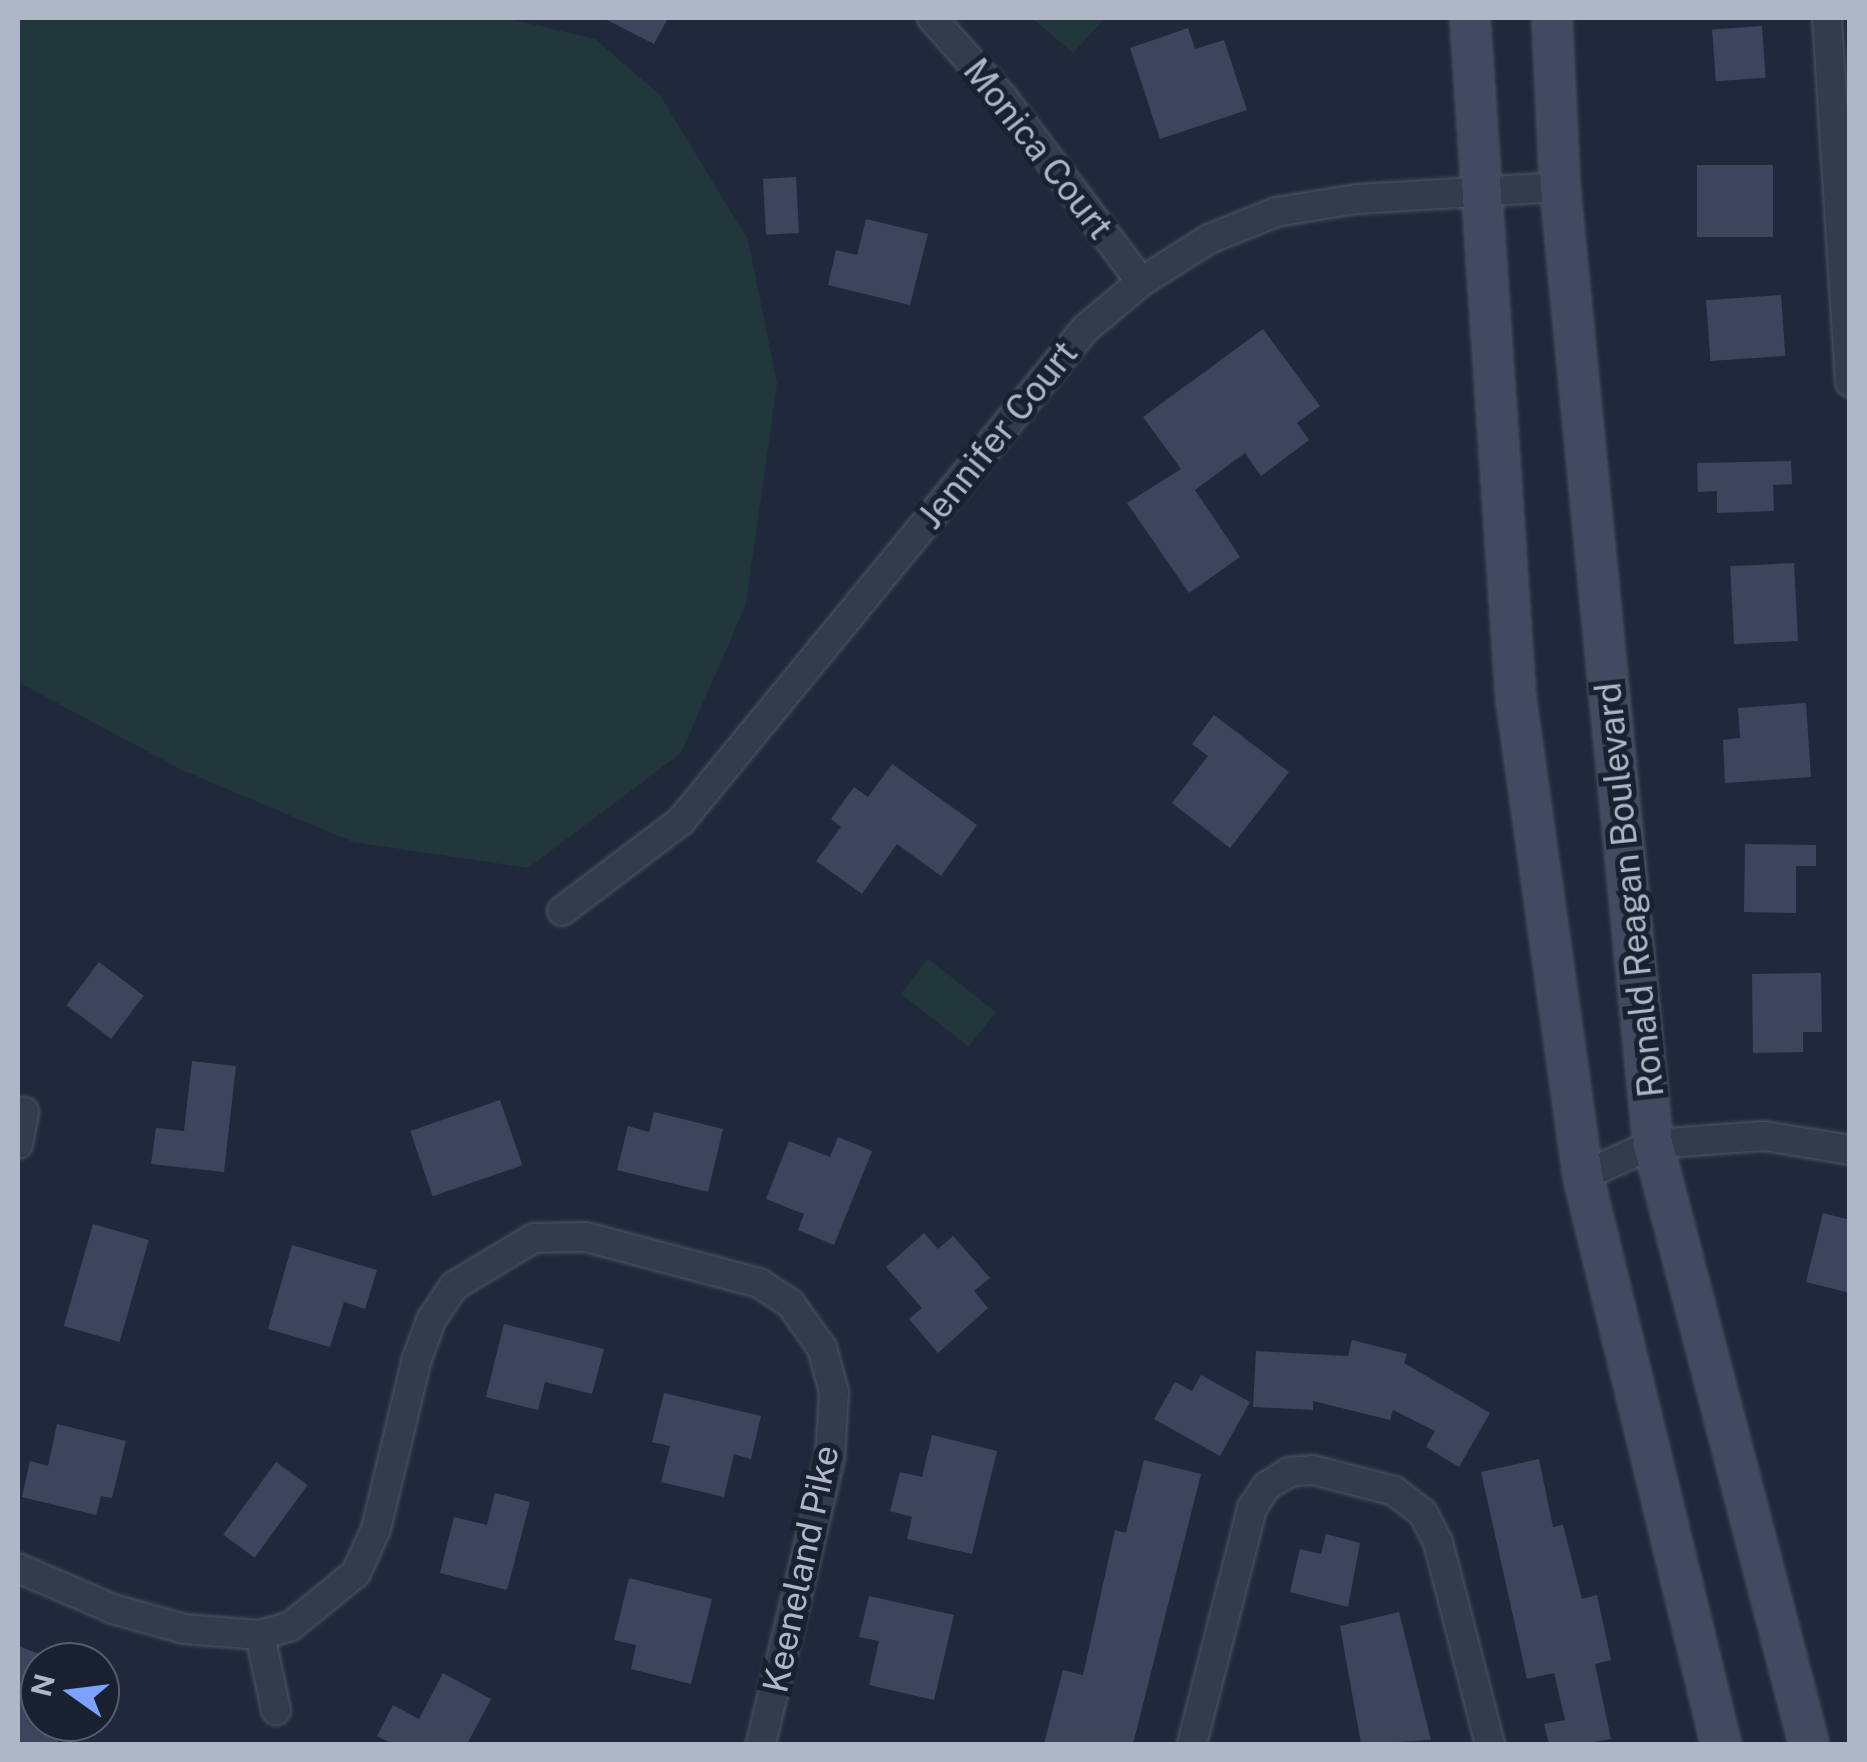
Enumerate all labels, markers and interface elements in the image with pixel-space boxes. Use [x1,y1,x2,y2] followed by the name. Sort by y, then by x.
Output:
[955,51,1121,247] street label: Monica Court
[910,333,1086,537] street label: Jennifer Court
[1587,681,1673,1099] street label: Ronald Reagan Boulevard
[754,1442,848,1696] street label: Keeneland Pike
[20,1642,120,1742] north arrow
[24,1670,61,1700] text: N

